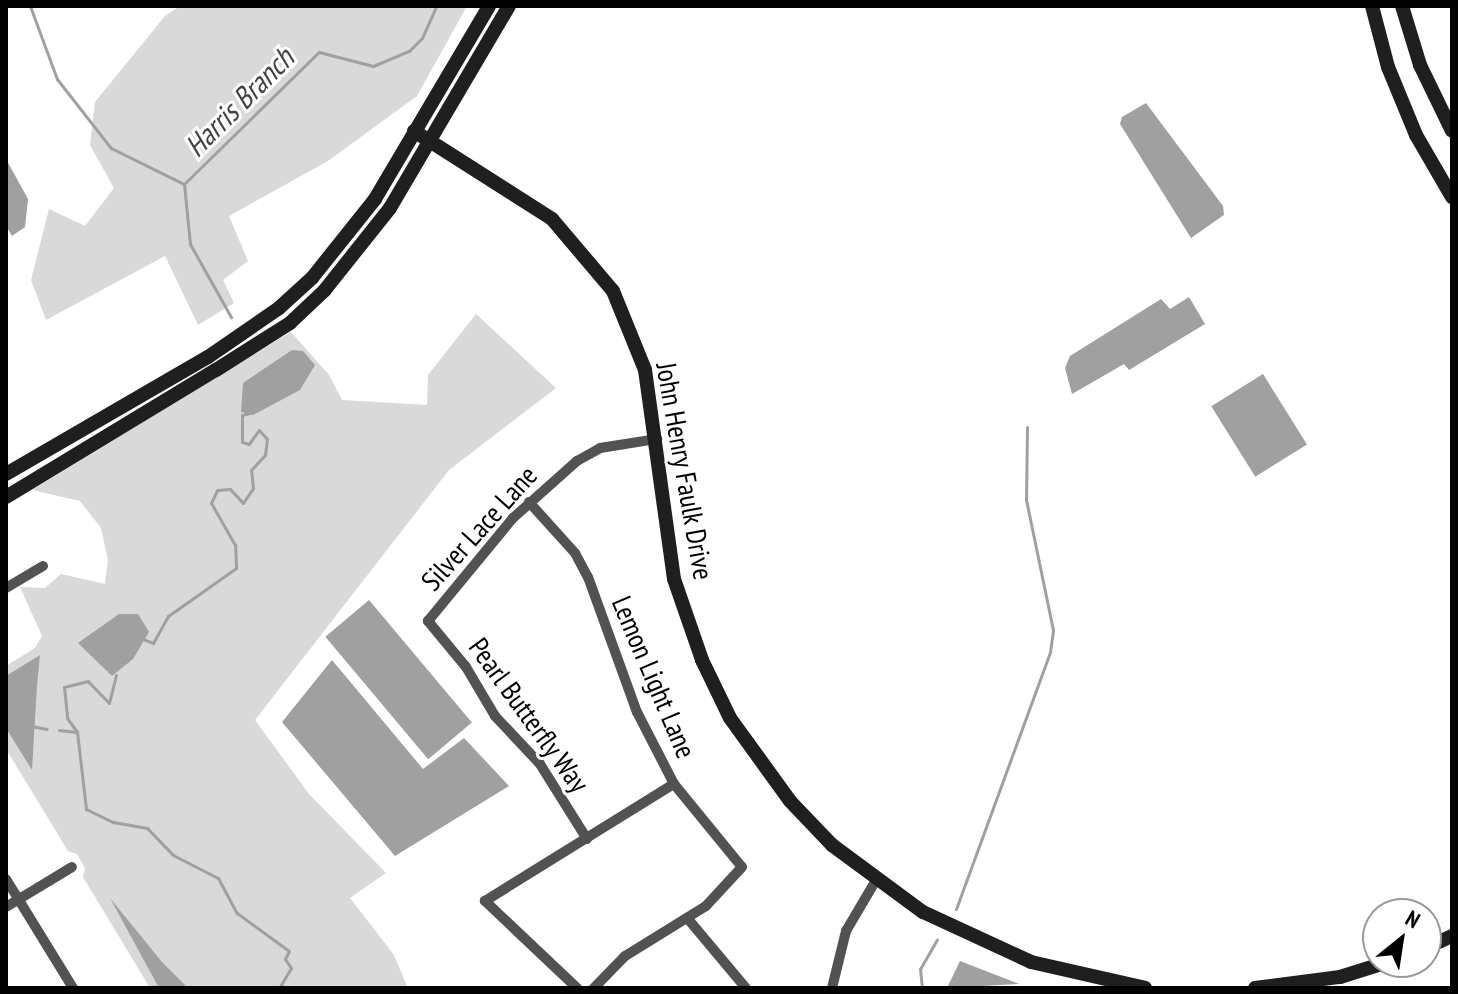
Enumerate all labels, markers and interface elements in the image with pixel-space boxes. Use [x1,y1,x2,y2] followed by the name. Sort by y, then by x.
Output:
[177,40,301,164] water label: Harris Branch
[649,359,721,583] street label: John Henry Faulk Drive
[414,459,544,597] street label: Silver Lace Lane
[605,591,703,763] street label: Lemon Light Lane
[461,631,597,799] street label: Pearl Butterfly Way
[1362,898,1442,978] north arrow
[1401,904,1425,934] text: N

